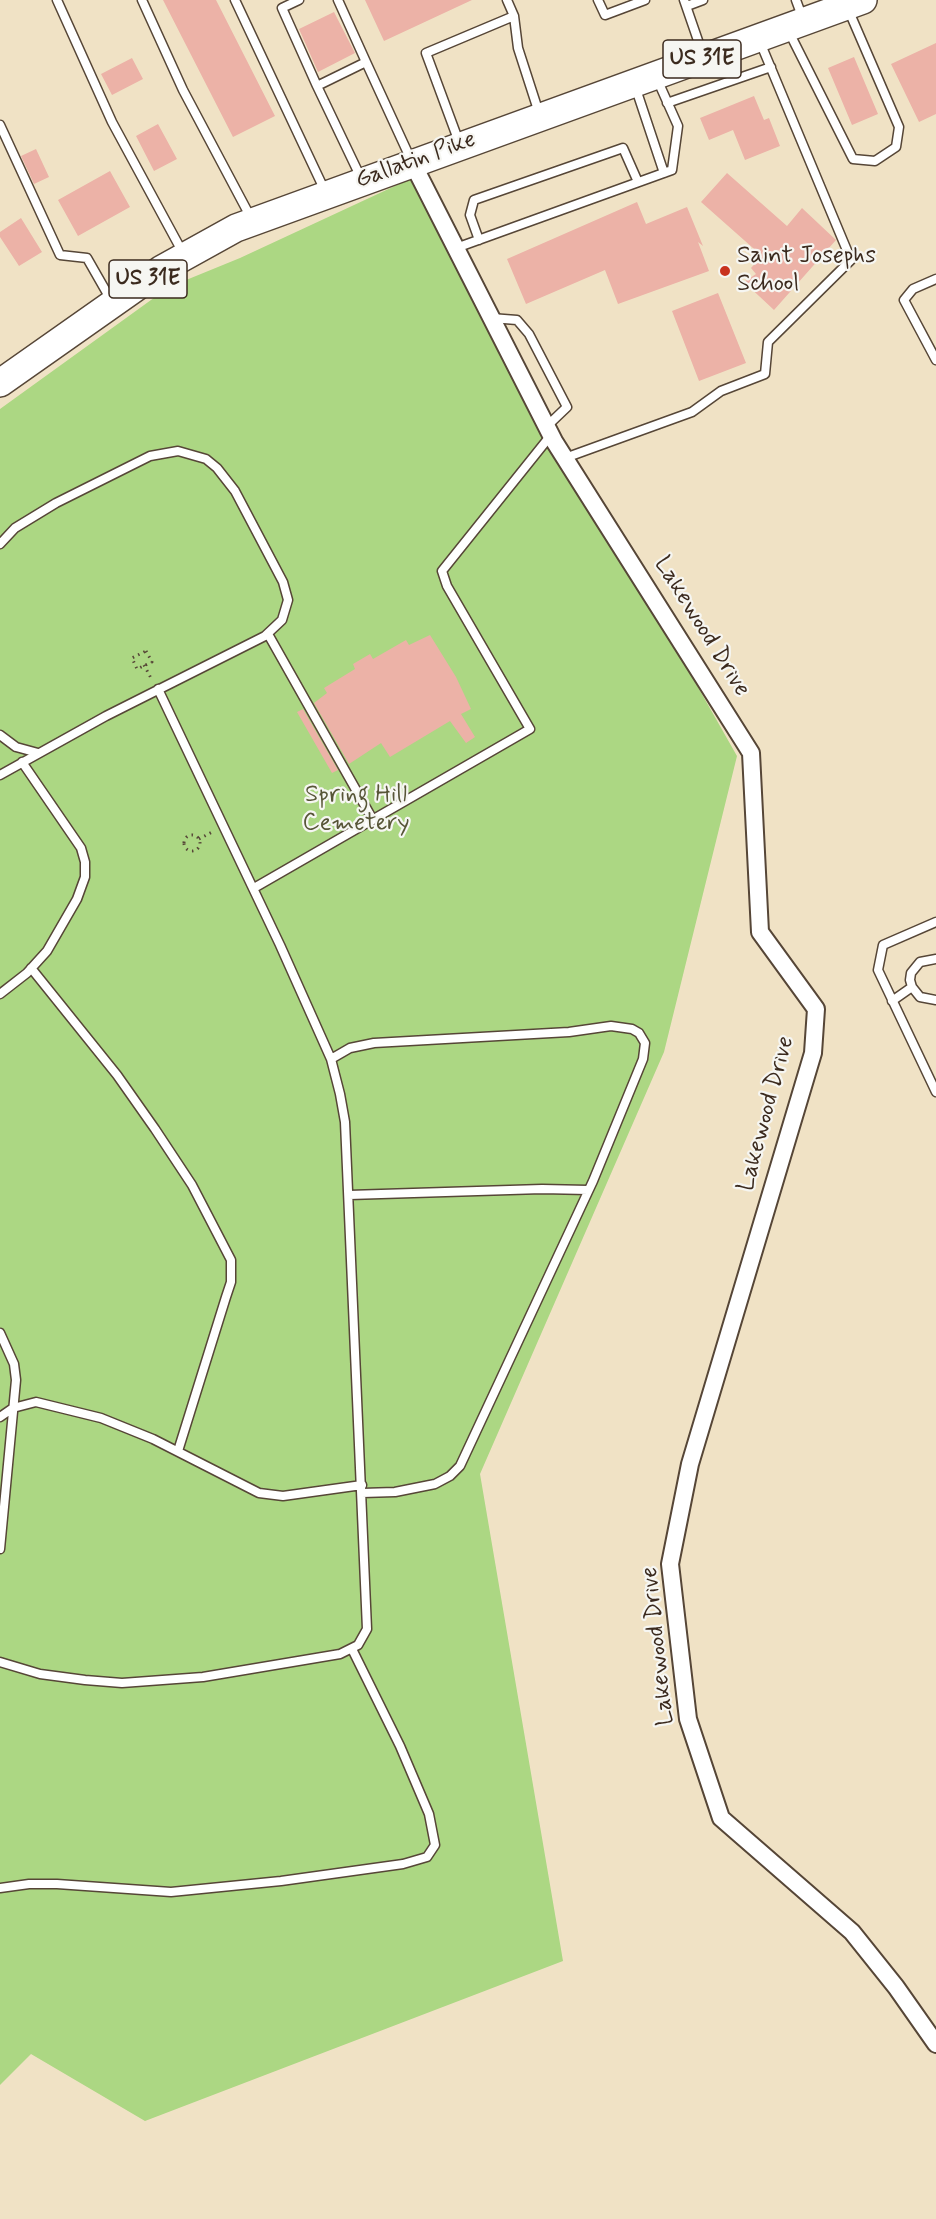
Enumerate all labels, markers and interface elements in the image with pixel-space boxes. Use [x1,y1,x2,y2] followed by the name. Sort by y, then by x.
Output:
[663,40,741,78] road number: US 31E
[352,126,480,196] street label: Gallatin Pike
[737,243,876,299] place label: Saint Josephs School
[109,260,187,298] road number: US 31E
[718,264,732,278] marker: Saint Josephs School
[647,552,755,702] street label: Lakewood Drive
[302,782,410,838] park label: Spring Hill Cemetery
[732,1033,802,1195] street label: Lakewood Drive
[636,1565,682,1727] street label: Lakewood Drive

